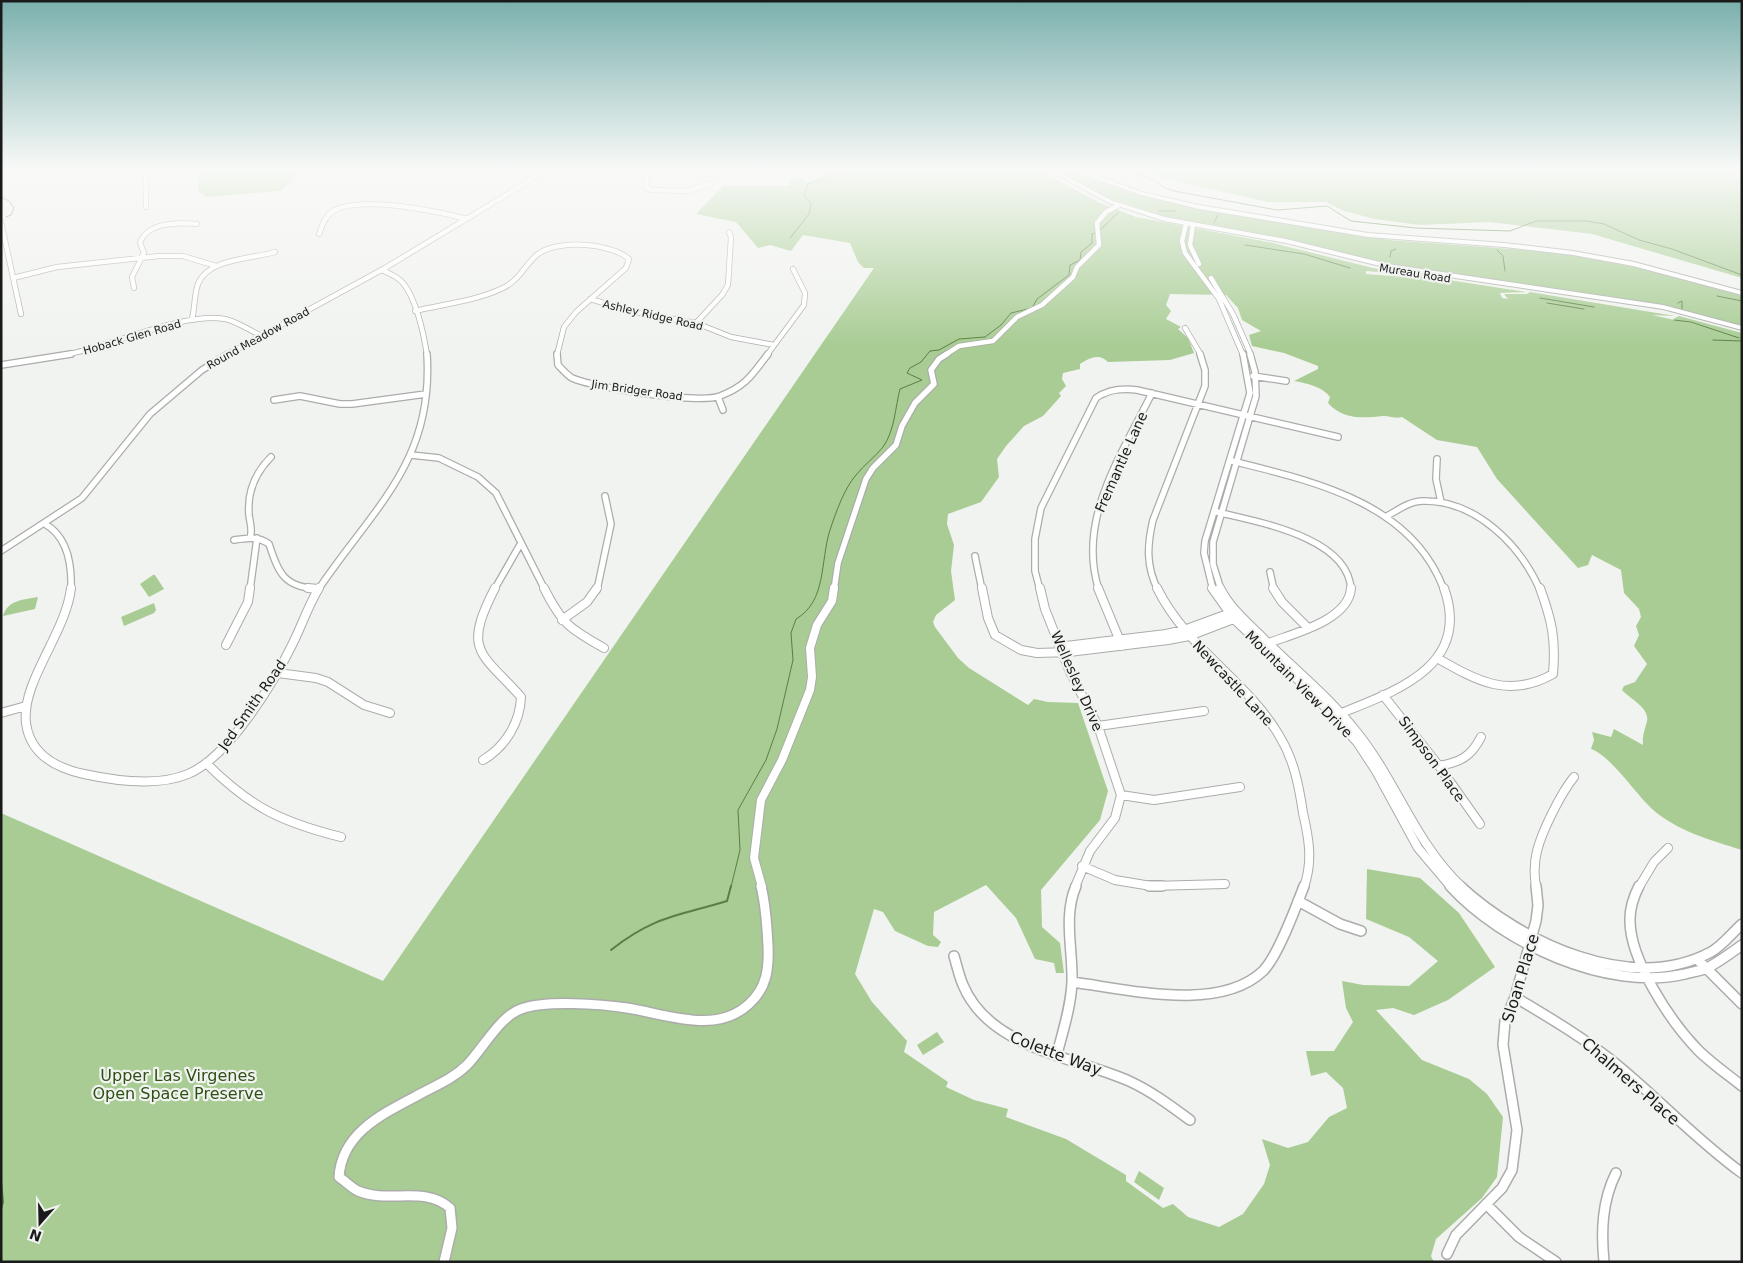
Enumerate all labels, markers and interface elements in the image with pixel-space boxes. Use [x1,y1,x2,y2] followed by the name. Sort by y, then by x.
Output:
[1378,261,1452,286] street label: Mureau Road
[601,298,704,333] street label: Ashley Ridge Road
[205,305,312,372] street label: Round Meadow Road
[82,317,183,358] street label: Hoback Glen Road
[589,378,683,403] street label: Jim Bridger Road
[1092,409,1150,515] street label: Fremantle Lane
[1242,627,1356,741] street label: Mountain View Drive
[1048,628,1106,734] street label: Wellesley Drive
[1189,637,1277,729] street label: Newcastle Lane
[214,657,289,754] street label: Jed Smith Road
[1396,713,1468,805] street label: Simpson Place
[1498,931,1543,1025] street label: Sloan Place
[1007,1027,1104,1080] street label: Colette Way
[1578,1034,1684,1129] street label: Chalmers Place
[92,1066,264,1103] park label: Upper Las Virgenes Open Space Preserve
[15,1198,65,1248] north arrow
[27,1226,44,1245] text: N

